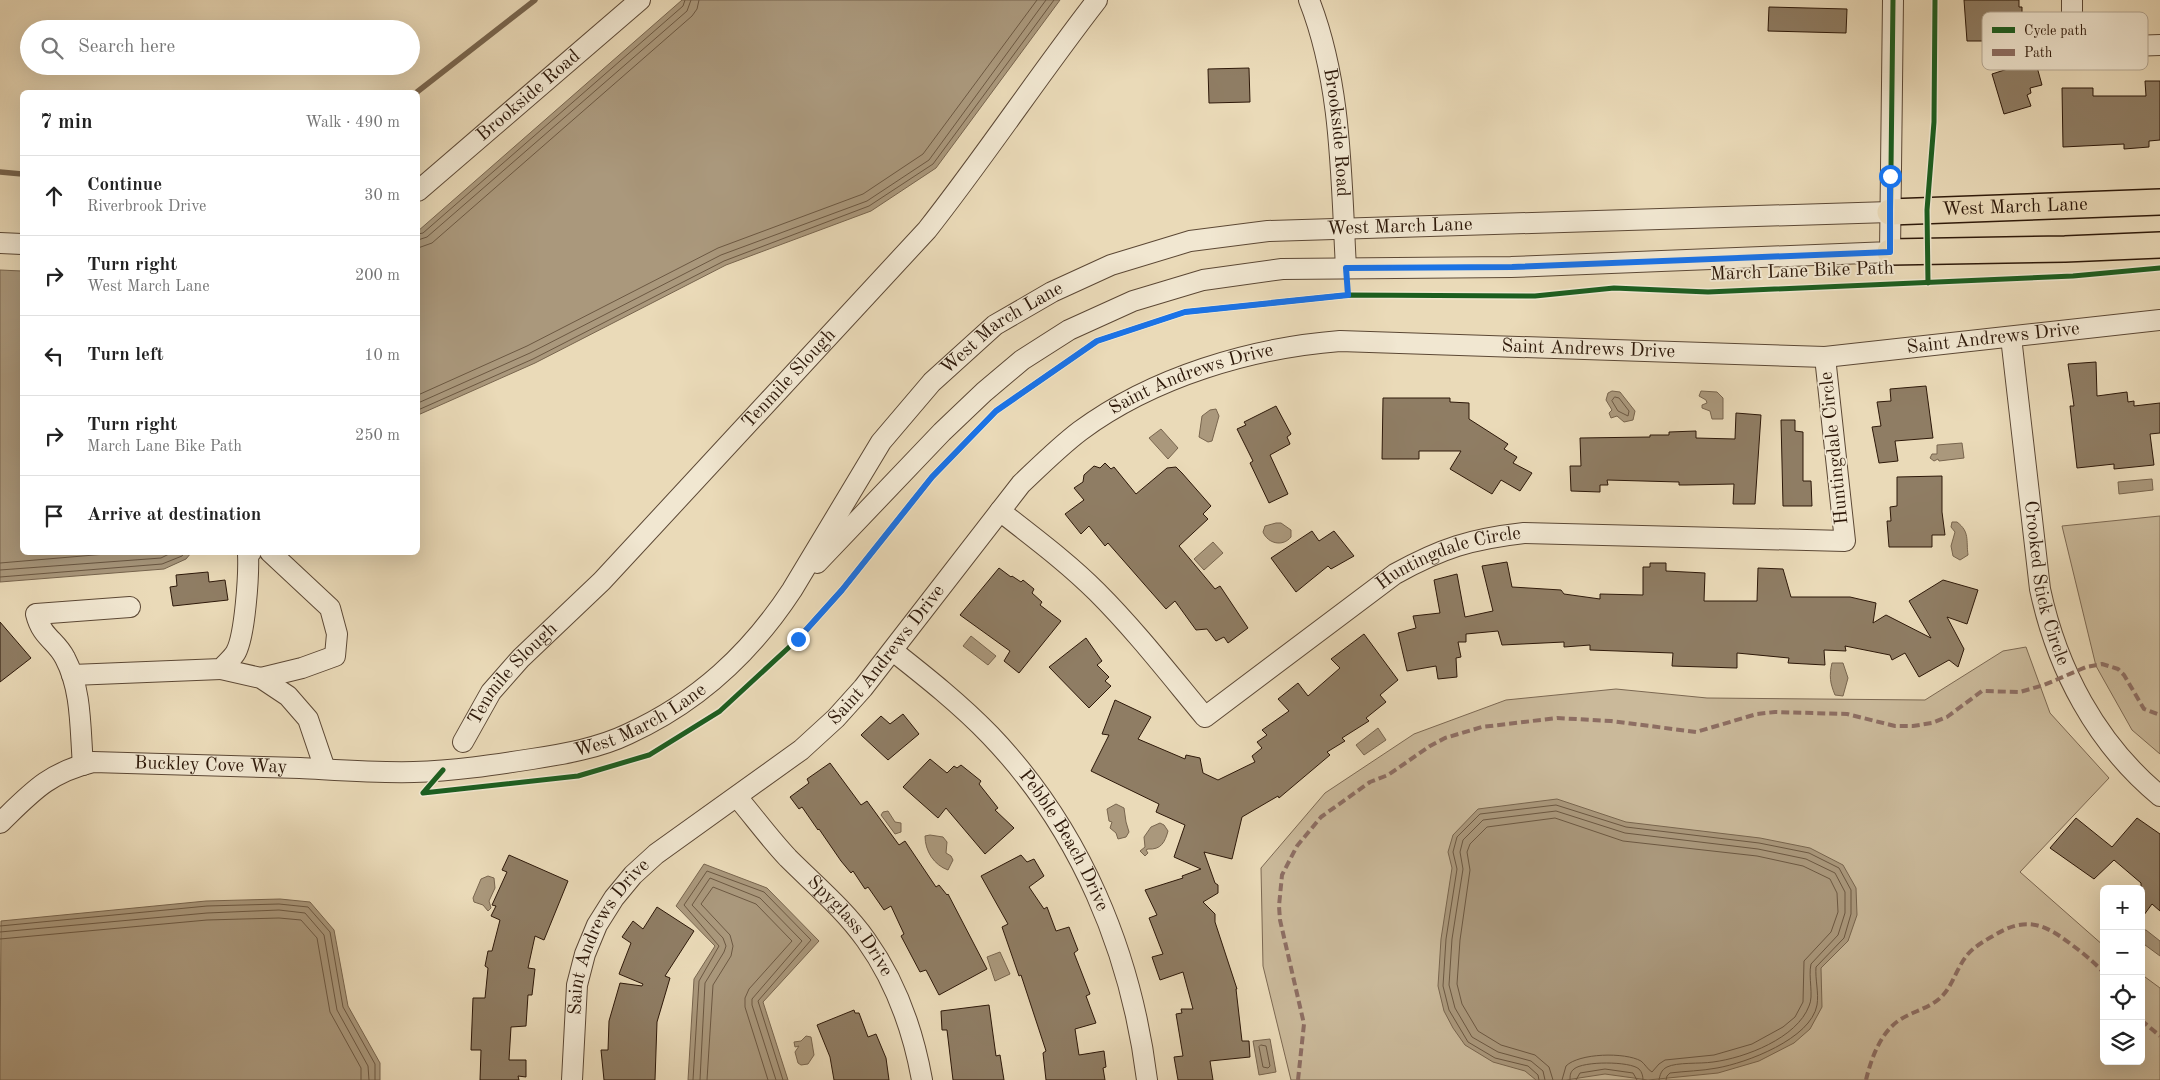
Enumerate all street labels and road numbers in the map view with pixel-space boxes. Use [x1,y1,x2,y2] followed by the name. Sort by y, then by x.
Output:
[473,46,584,145] street label: Brookside Road
[1319,67,1352,198] street label: Brookside Road
[1942,195,2088,220] street label: West March Lane
[1327,215,1473,239] street label: West March Lane
[1710,259,1894,285] street label: March Lane Bike Path
[937,279,1066,378] street label: West March Lane
[1906,319,2081,357] street label: Saint Andrews Drive
[739,325,840,432] street label: Tenmile Slough
[1501,337,1676,362] street label: Saint Andrews Drive
[1106,341,1275,419] street label: Saint Andrews Drive
[1818,370,1852,526] street label: Huntingdale Circle
[2020,500,2072,668] street label: Crooked Stick Circle
[1373,524,1522,594] street label: Huntingdale Circle
[825,582,948,729] street label: Saint Andrews Drive
[465,619,561,728] street label: Tenmile Slough
[572,680,710,761] street label: West March Lane
[134,754,288,777] street label: Buckley Cove Way
[1015,766,1112,914] street label: Pebble Beach Drive
[566,855,653,1016] street label: Saint Andrews Drive
[803,872,896,980] street label: Spyglass Drive

